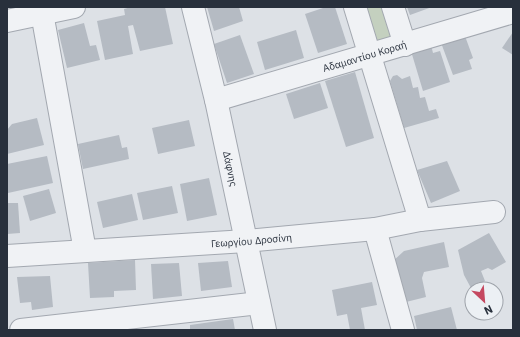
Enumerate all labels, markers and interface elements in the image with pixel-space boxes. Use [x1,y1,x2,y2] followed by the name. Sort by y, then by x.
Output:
[321,38,408,75] street label: Αδαμαντίου Κοραή
[220,150,240,188] street label: Δάφνης
[211,231,292,250] street label: Γεωργίου Δροσίνη
[464,281,504,321] north arrow
[482,302,495,318] text: N

